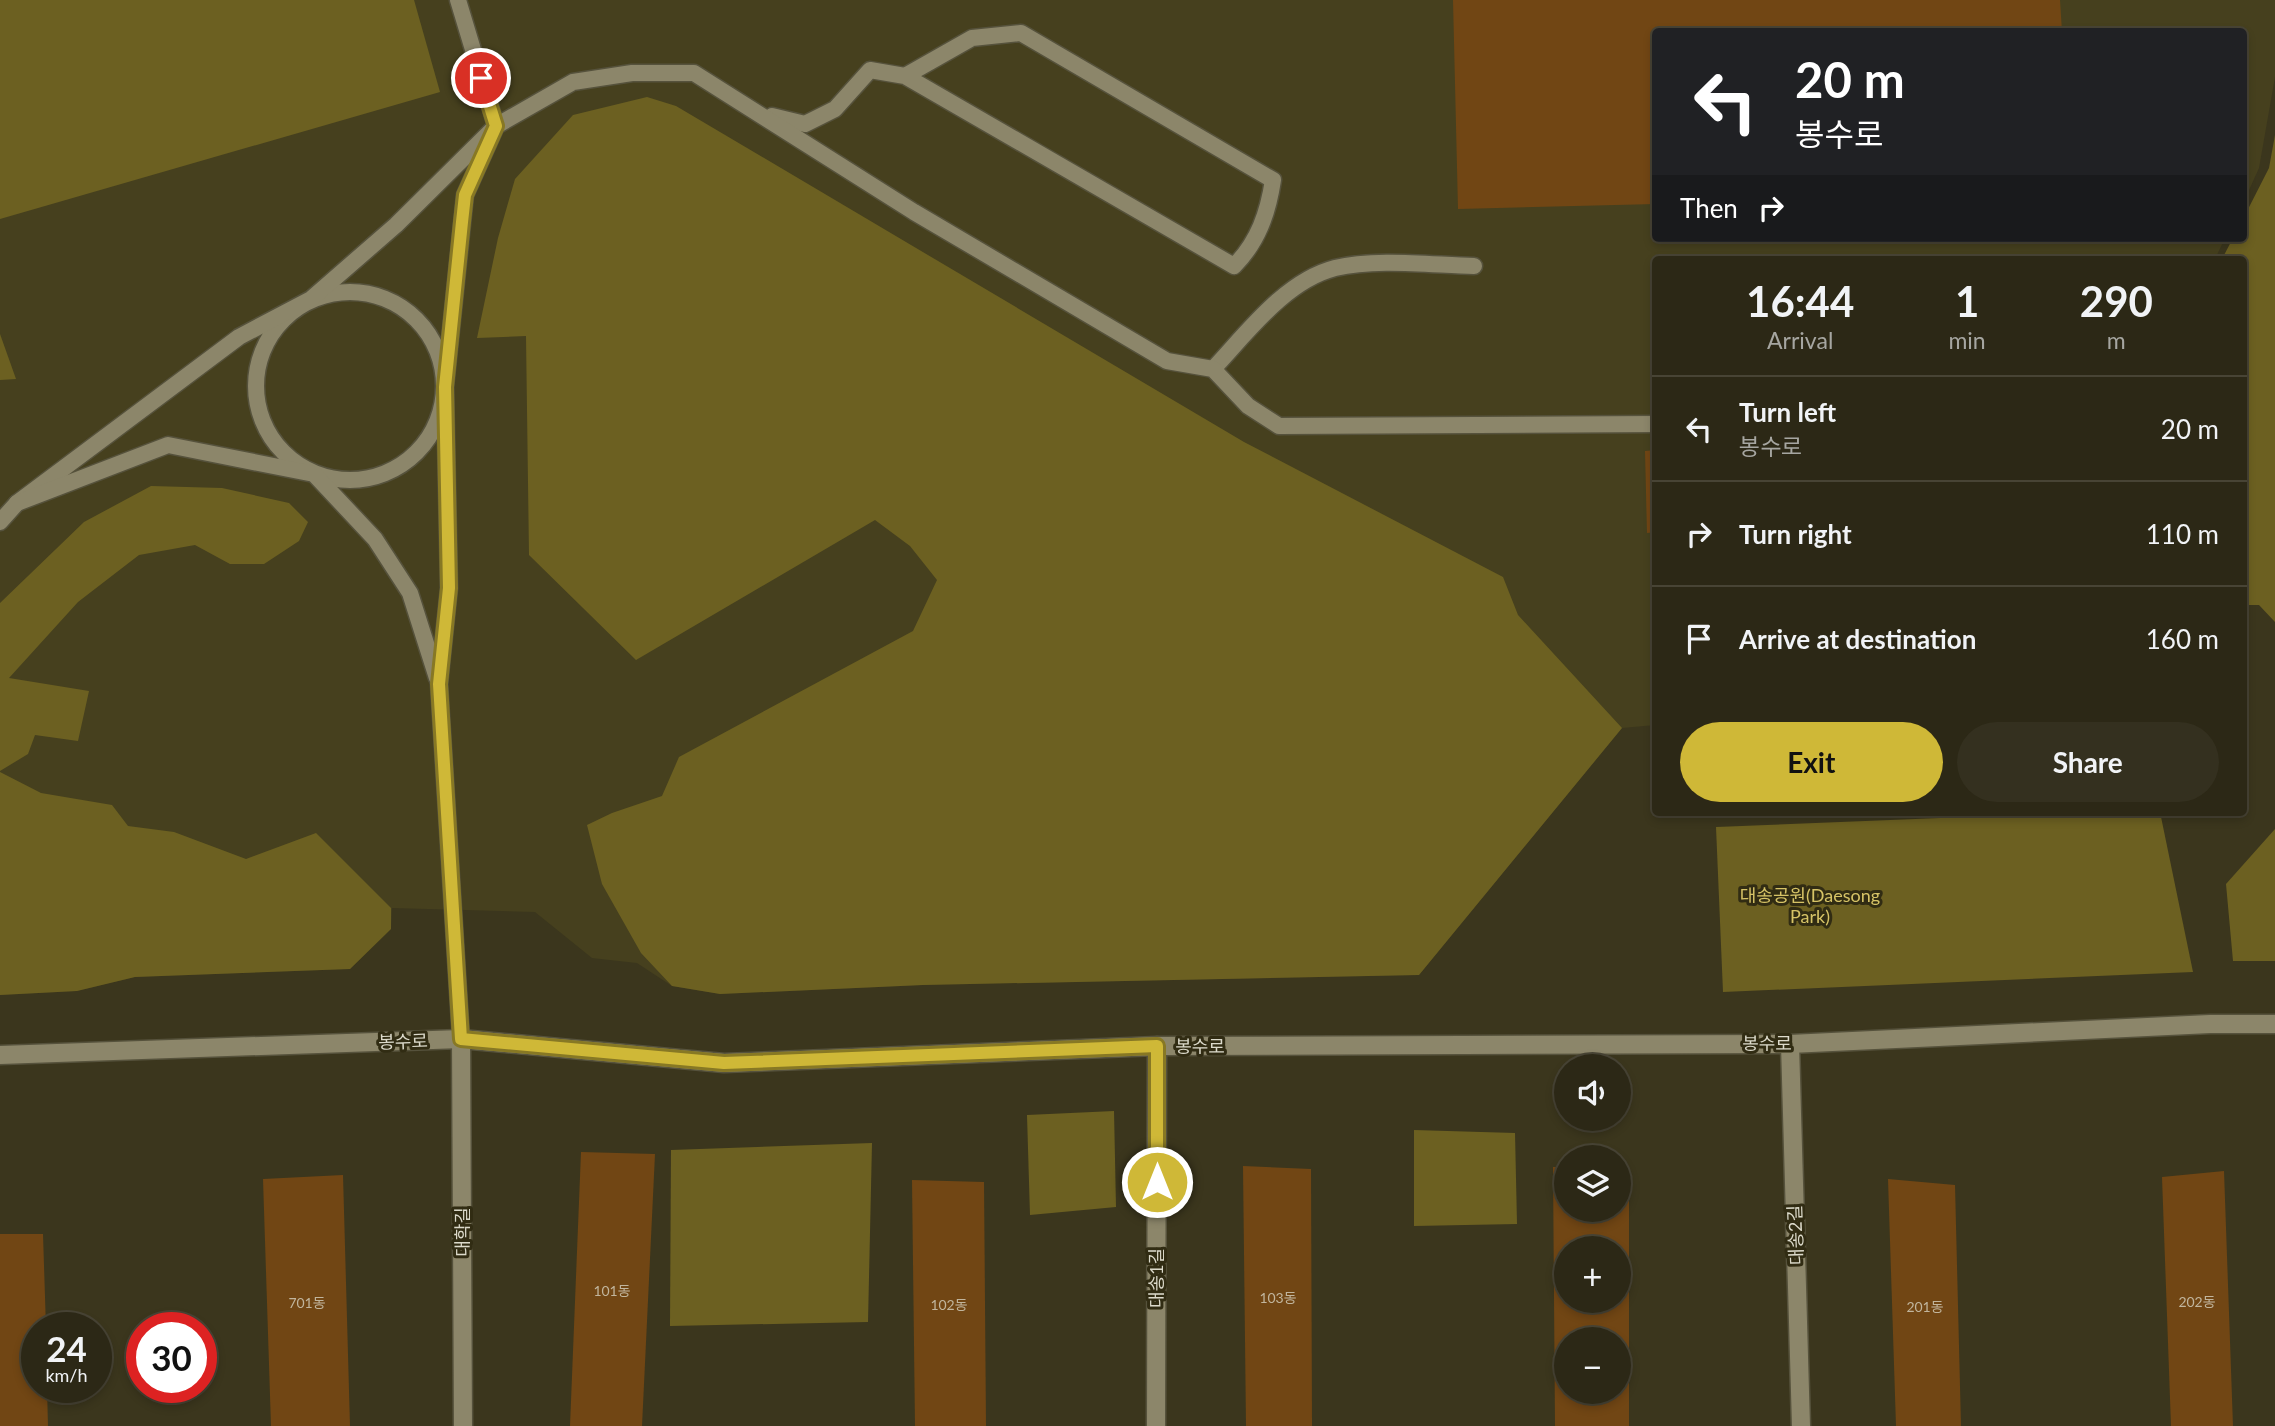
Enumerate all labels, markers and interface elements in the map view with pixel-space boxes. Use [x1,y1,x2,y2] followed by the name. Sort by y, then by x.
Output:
[451,48,511,108] pin
[1795,50,1905,108] text: 20 m
[1680,56,1771,147] icon: left
[462,59,500,97] icon: arrive
[1795,114,1883,153] text: 봉수로
[1752,189,1790,227] icon: right
[1680,192,1738,224] text: Then
[1746,276,1854,326] text: 16:44
[1955,276,1979,326] text: 1
[2080,276,2153,326] text: 290
[1767,326,1833,354] text: Arrival
[1948,326,1986,354] text: min
[2107,326,2126,354] text: m
[1739,396,1836,428] text: Turn left
[1680,410,1718,448] icon: left
[2161,413,2219,445] text: 20 m
[1739,432,1802,460] text: 봉수로
[1680,515,1718,553] icon: right
[1739,518,1852,550] text: Turn right
[2146,518,2219,550] text: 110 m
[1680,620,1718,658] icon: arrive
[1739,623,1976,655] text: Arrive at destination
[2146,623,2219,655] text: 160 m
[1680,722,1943,802] button: Exit
[1957,722,2219,802] button: Share
[1740,884,1880,927] park label: 대송공원(Daesong Park)
[378,1029,428,1053] street label: 봉수로
[1742,1032,1792,1054] street label: 봉수로
[1175,1035,1225,1057] street label: 봉수로
[1554,1054,1631,1404] map controls
[1554,1054,1631,1131] button: sound
[1120,1145,1194,1219] position arrow
[1554,1145,1631,1222] button: layers
[1783,1205,1807,1265] street label: 대송2길
[451,1207,473,1257] street label: 대학길
[1554,1236,1631,1313] button: +
[1145,1248,1167,1308] street label: 대송1길
[593,1282,631,1299] house number: 101동
[1259,1289,1297,1306] house number: 103동
[2178,1293,2216,1310] house number: 202동
[288,1294,326,1311] house number: 701동
[930,1296,968,1313] house number: 102동
[1906,1298,1944,1315] house number: 201동
[126,1312,217,1403] speed limit sign: 30
[46,1327,87,1369] text: 24
[1554,1327,1631,1404] button: −
[45,1364,88,1386] text: km/h

